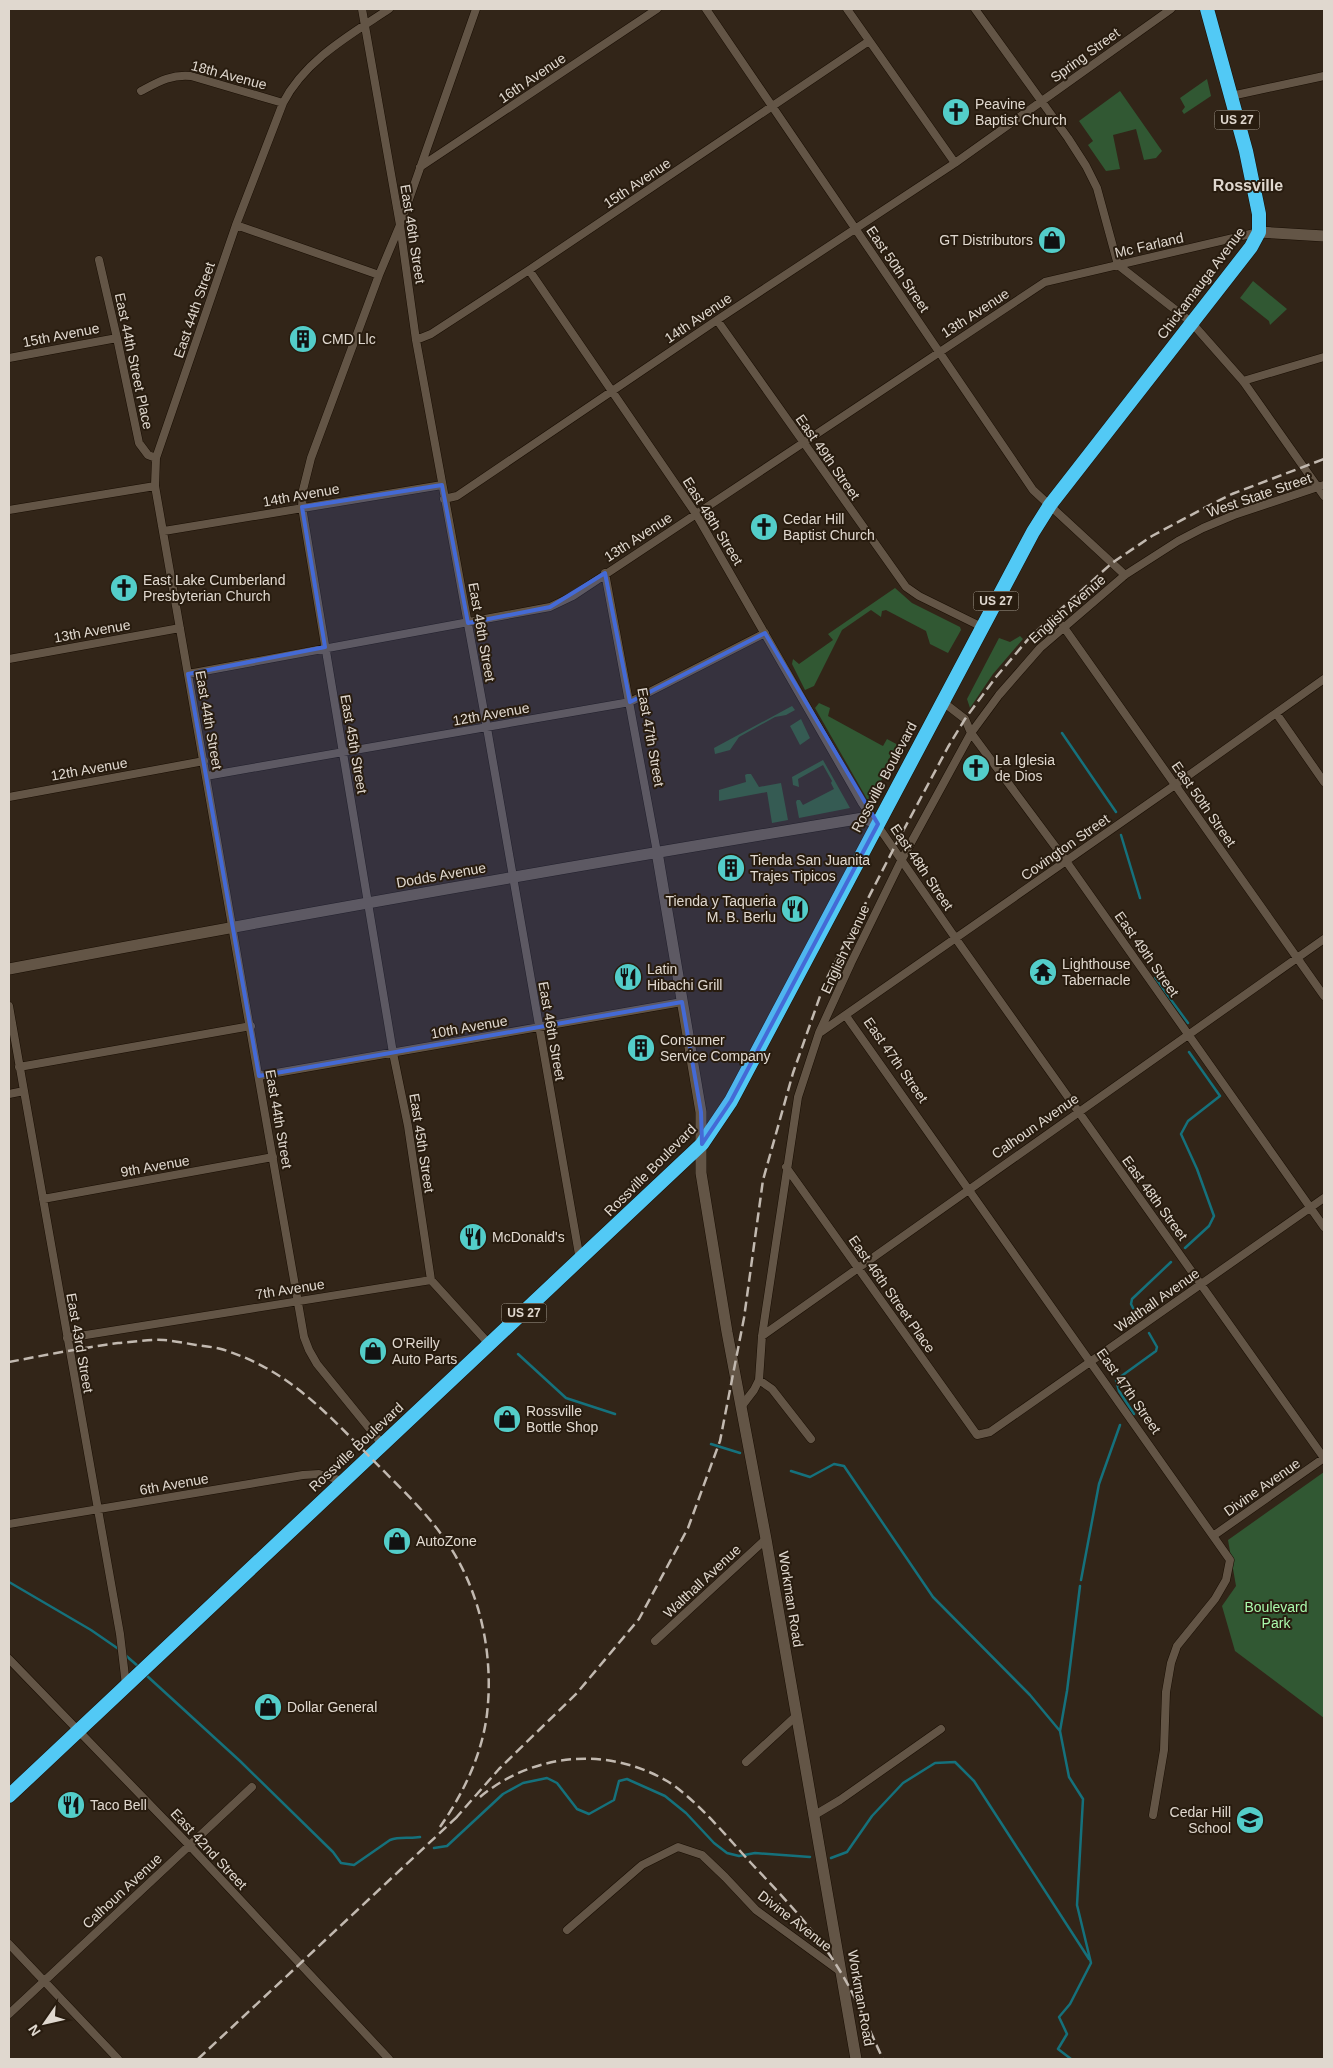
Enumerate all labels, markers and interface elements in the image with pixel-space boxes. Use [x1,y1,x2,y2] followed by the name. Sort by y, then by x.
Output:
[1047,24,1123,85] street label: Spring Street
[495,50,569,106] street label: 16th Avenue
[189,57,269,93] street label: 18th Avenue
[975,96,1067,128] place label: Peavine Baptist Church
[941,97,971,127] church icon: Peavine Baptist Church
[1214,110,1260,130] road number: US 27
[600,155,674,211] street label: 15th Avenue
[1213,177,1283,194] district label: Rossville
[397,183,429,285] street label: East 46th Street
[863,223,933,315] street label: East 50th Street
[1154,224,1248,342] street label: Chickamauga Avenue
[1037,225,1067,255] shop icon: GT Distributors
[1113,229,1185,261] street label: Mc Farland
[939,232,1033,248] place label: GT Distributors
[170,260,218,360] street label: East 44th Street
[938,285,1012,341] street label: 13th Avenue
[661,290,735,346] street label: 14th Avenue
[112,291,156,431] street label: East 44th Street Place
[21,320,101,350] street label: 15th Avenue
[288,324,318,354] building icon: CMD Llc
[322,331,376,347] place label: CMD Llc
[793,411,863,503] street label: East 49th Street
[1205,470,1313,520] street label: West State Street
[680,474,746,568] street label: East 48th Street
[261,480,341,510] street label: 14th Avenue
[601,509,675,565] street label: 13th Avenue
[783,511,875,543] place label: Cedar Hill Baptist Church
[749,512,779,542] church icon: Cedar Hill Baptist Church
[1025,571,1109,647] street label: English Avenue
[143,572,285,604] place label: East Lake Cumberland Presbyterian Church
[109,573,139,603] church icon: East Lake Cumberland Presbyterian Church
[465,581,499,683] street label: East 46th Street
[974,592,1018,610] road number: US 27
[52,616,132,646] street label: 13th Avenue
[192,669,226,771] street label: East 44th Street
[634,686,668,788] street label: East 47th Street
[337,693,371,795] street label: East 45th Street
[451,699,531,729] street label: 12th Avenue
[848,719,920,835] street label: Rossville Boulevard
[995,752,1055,784] place label: La Iglesia de Dios
[961,753,991,783] church icon: La Iglesia de Dios
[49,754,129,784] street label: 12th Avenue
[1169,758,1239,850] street label: East 50th Street
[1018,810,1112,883] street label: Covington Street
[887,821,957,913] street label: East 48th Street
[750,852,870,884] place label: Tienda San Juanita Trajes Tipicos
[716,853,746,883] building icon: Tienda San Juanita Trajes Tipicos
[395,859,487,891] street label: Dodds Avenue
[665,893,776,925] place label: Tienda y Taqueria M. B. Berlu
[780,894,810,924] restaurant icon: Tienda y Taqueria M. B. Berlu
[817,902,873,996] street label: English Avenue
[1112,908,1182,1000] street label: East 49th Street
[1062,956,1131,988] place label: Lighthouse Tabernacle
[1028,957,1058,987] temple icon: Lighthouse Tabernacle
[647,961,722,993] place label: Latin Hibachi Grill
[613,962,643,992] restaurant icon: Latin Hibachi Grill
[535,980,569,1082] street label: East 46th Street
[429,1012,509,1042] street label: 10th Avenue
[861,1014,931,1106] street label: East 47th Street
[660,1032,771,1064] place label: Consumer Service Company
[626,1033,656,1063] building icon: Consumer Service Company
[262,1068,296,1170] street label: East 44th Street
[988,1090,1082,1162] street label: Calhoun Avenue
[406,1092,438,1194] street label: East 45th Street
[601,1121,699,1219] street label: Rossville Boulevard
[119,1152,191,1180] street label: 9th Avenue
[1119,1153,1191,1243] street label: East 48th Street
[458,1222,488,1252] restaurant icon: McDonald's
[492,1229,565,1245] place label: McDonald's
[845,1232,939,1356] street label: East 46th Street Place
[1112,1265,1203,1335] street label: Walthall Avenue
[254,1276,326,1302] street label: 7th Avenue
[63,1292,97,1394] street label: East 43rd Street
[502,1304,546,1322] road number: US 27
[392,1335,457,1367] place label: O'Reilly Auto Parts
[358,1336,388,1366] shop icon: O'Reilly Auto Parts
[1094,1345,1164,1437] street label: East 47th Street
[306,1399,406,1495] street label: Rossville Boulevard
[526,1403,599,1435] place label: Rossville Bottle Shop
[492,1404,522,1434] shop icon: Rossville Bottle Shop
[1221,1455,1303,1519] street label: Divine Avenue
[138,1470,210,1498] street label: 6th Avenue
[382,1526,412,1556] shop icon: AutoZone
[416,1533,477,1549] place label: AutoZone
[660,1541,744,1621] street label: Walthall Avenue
[776,1550,806,1648] street label: Workman Road
[1244,1599,1308,1631] park label: Boulevard Park
[253,1692,283,1722] shop icon: Dollar General
[287,1699,377,1715] place label: Dollar General
[56,1790,86,1820] restaurant icon: Taco Bell
[90,1797,147,1813] place label: Taco Bell
[1170,1804,1231,1836] place label: Cedar Hill School
[168,1805,250,1893] street label: East 42nd Street
[1235,1805,1265,1835] school or university icon: Cedar Hill School
[79,1850,165,1932] street label: Calhoun Avenue
[755,1887,835,1955] street label: Divine Avenue
[845,1949,877,2047] street label: Workman Road
[20,1998,70,2048] north arrow
[25,2022,44,2039] text: N

